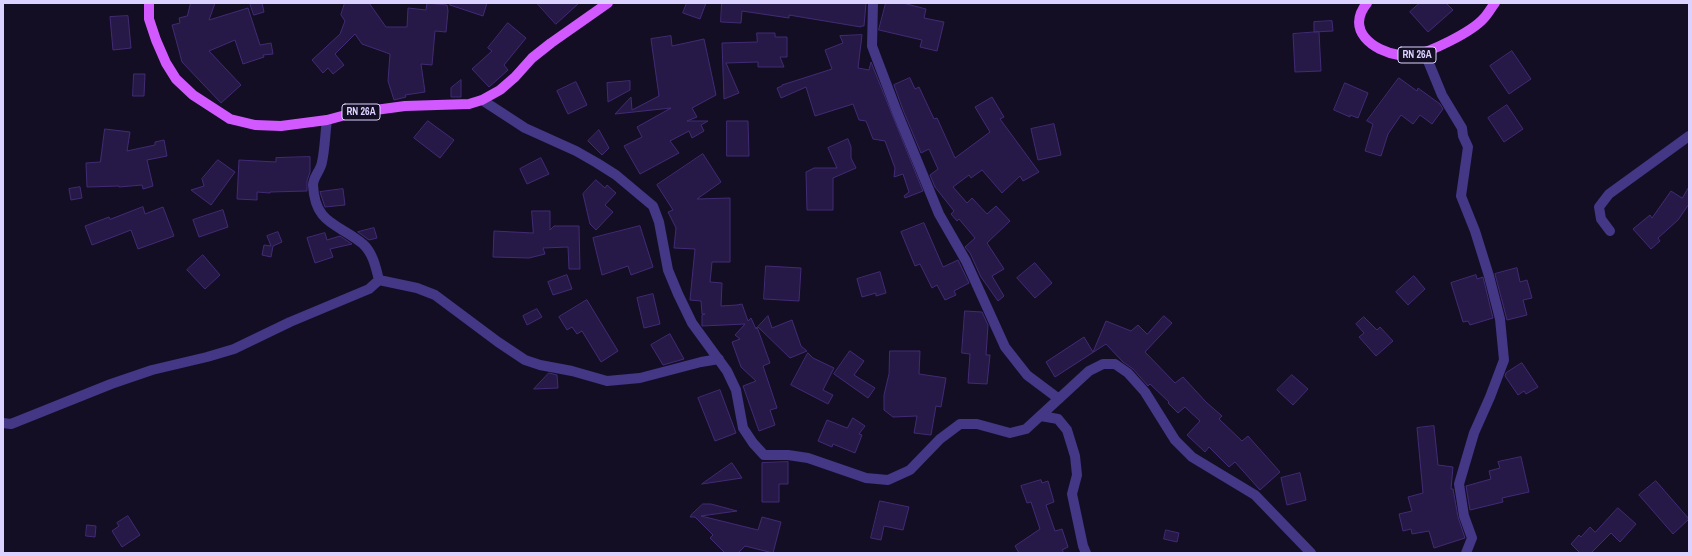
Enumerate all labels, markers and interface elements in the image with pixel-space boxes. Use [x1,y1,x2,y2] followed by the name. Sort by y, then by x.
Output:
[1398,47,1436,63] road number: RN 26A
[342,104,380,120] road number: RN 26A

